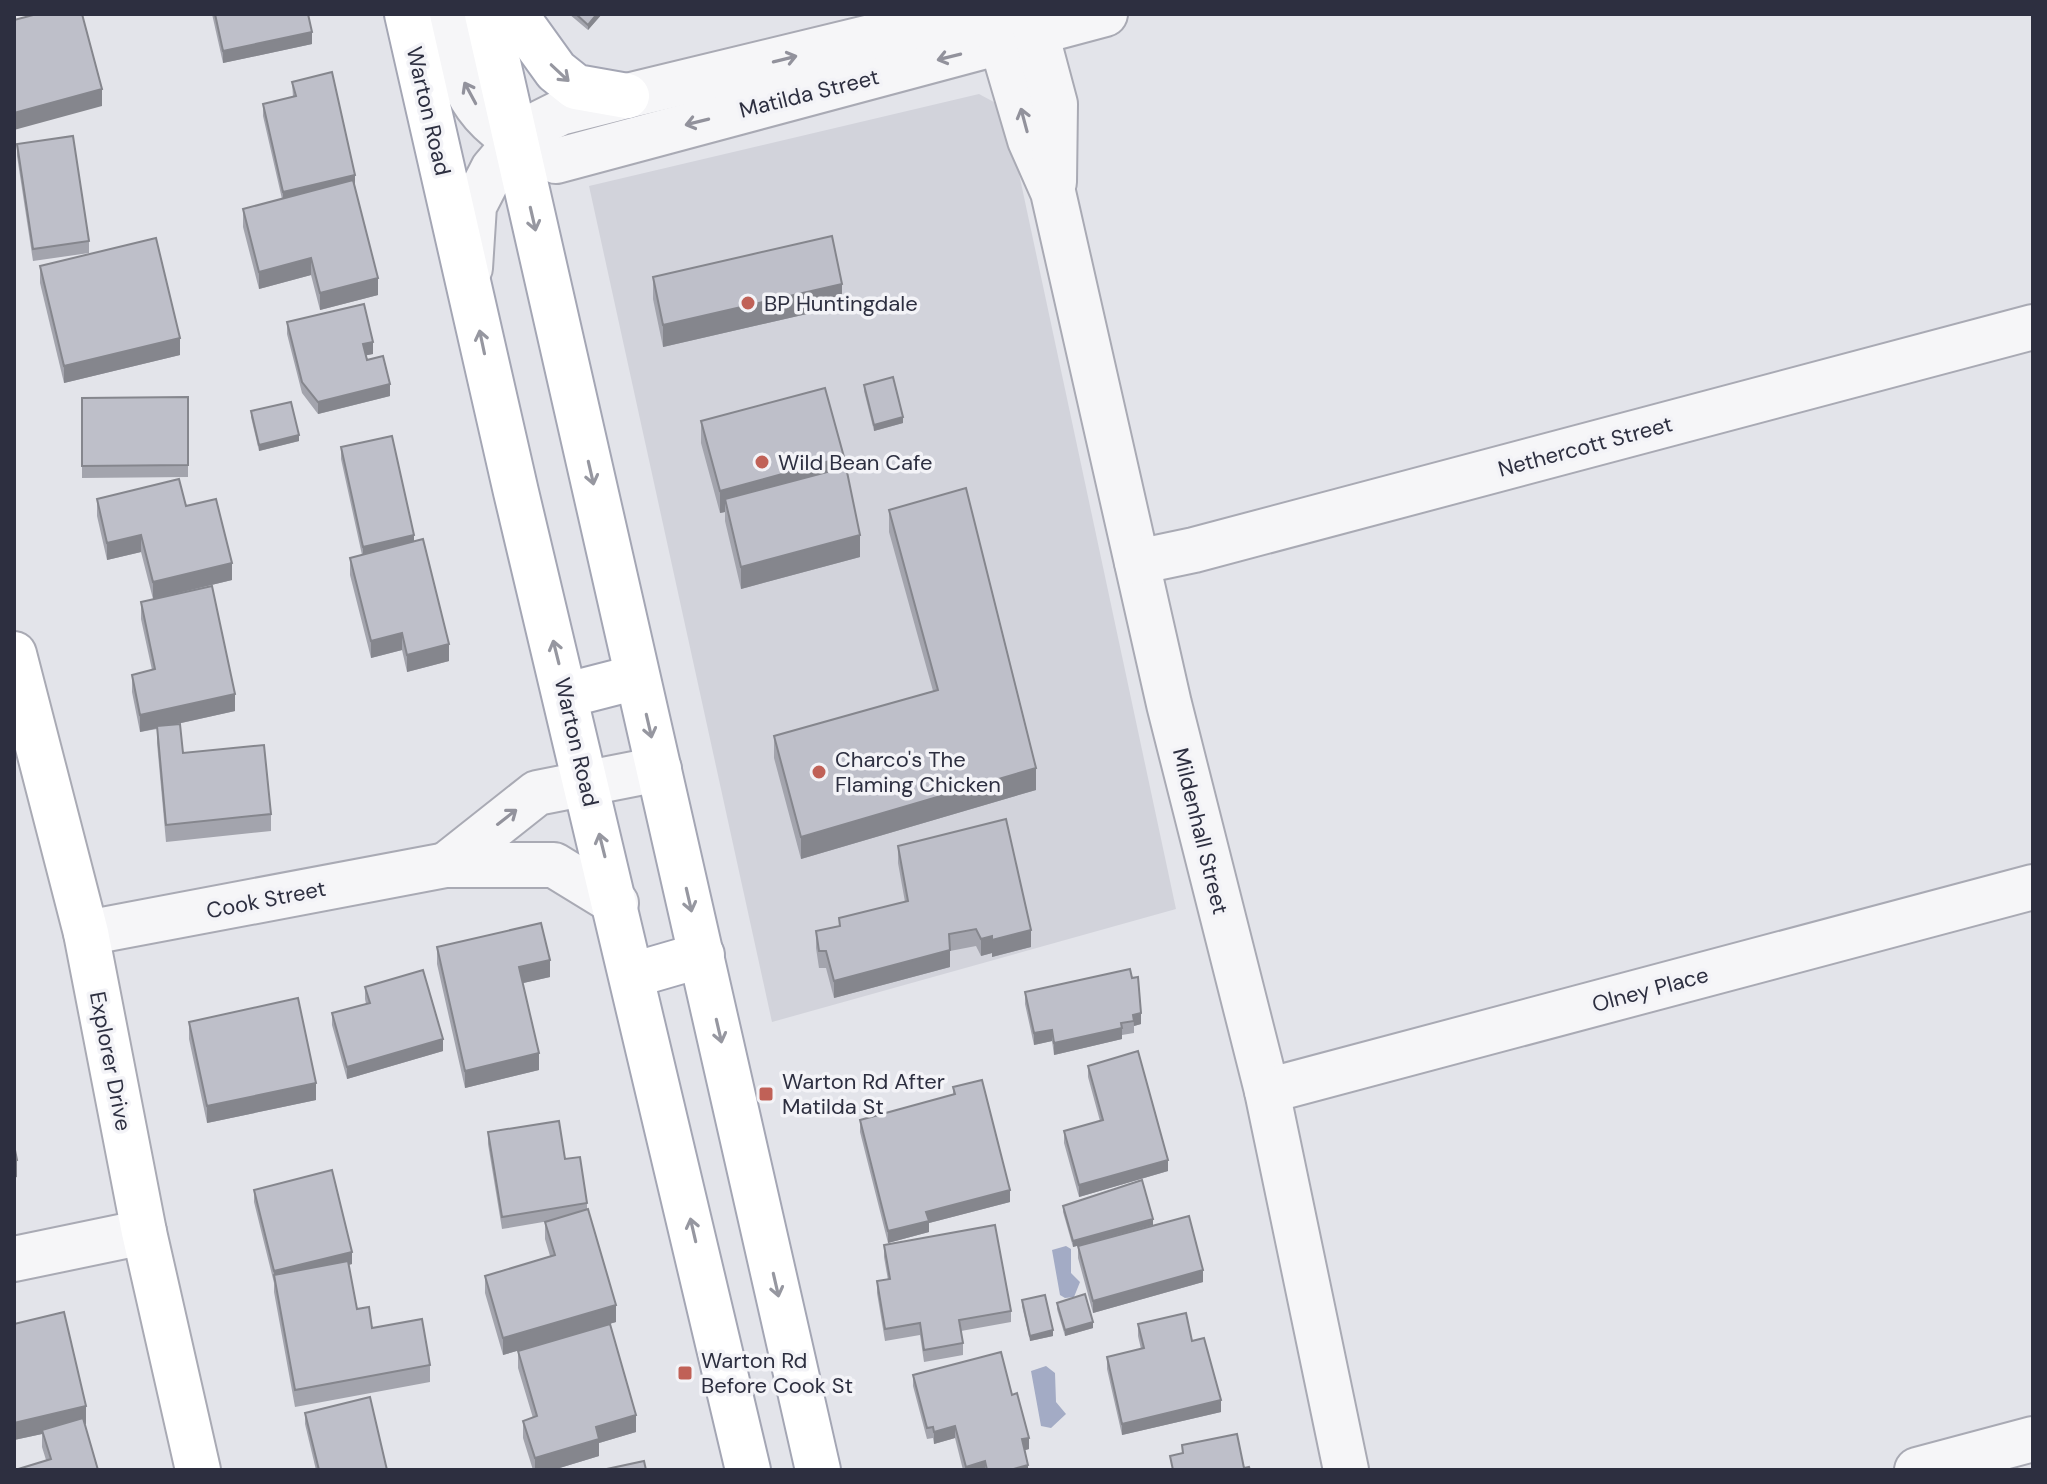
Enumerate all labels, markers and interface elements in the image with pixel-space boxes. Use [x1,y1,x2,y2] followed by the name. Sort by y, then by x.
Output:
[400,44,457,178] street label: Warton Road
[937,50,963,65] one-way arrow
[772,51,798,66] one-way arrow
[736,62,882,125] street label: Matilda Street
[549,63,569,81] one-way arrow
[461,82,477,106] one-way arrow
[1016,108,1031,134] one-way arrow
[685,115,711,130] one-way arrow
[526,206,541,232] one-way arrow
[764,289,918,318] place label: BP Huntingdale
[739,294,757,312] marker: BP Huntingdale
[474,330,489,356] one-way arrow
[1495,409,1676,484] street label: Nethercott Street
[778,448,933,477] place label: Wild Bean Cafe
[753,453,771,471] marker: Wild Bean Cafe
[584,459,599,485] one-way arrow
[547,640,562,666] one-way arrow
[548,675,605,809] street label: Warton Road
[642,713,657,738] one-way arrow
[835,745,1001,799] place label: Charco's The Flaming Chicken
[1166,745,1235,917] street label: Mildenhall Street
[810,763,828,781] marker: Charco's The Flaming Chicken
[496,808,517,825] one-way arrow
[593,832,608,858] one-way arrow
[204,874,328,925] street label: Cook Street
[682,886,697,912] one-way arrow
[1589,960,1712,1019] street label: Olney Place
[83,989,138,1133] street label: Explorer Drive
[712,1018,727,1043] one-way arrow
[782,1067,945,1121] place label: Warton Rd After Matilda St
[757,1085,775,1103] marker: Warton Rd After Matilda St
[685,1218,700,1244] one-way arrow
[769,1271,784,1297] one-way arrow
[701,1346,853,1400] place label: Warton Rd Before Cook St
[676,1364,694,1382] marker: Warton Rd Before Cook St

